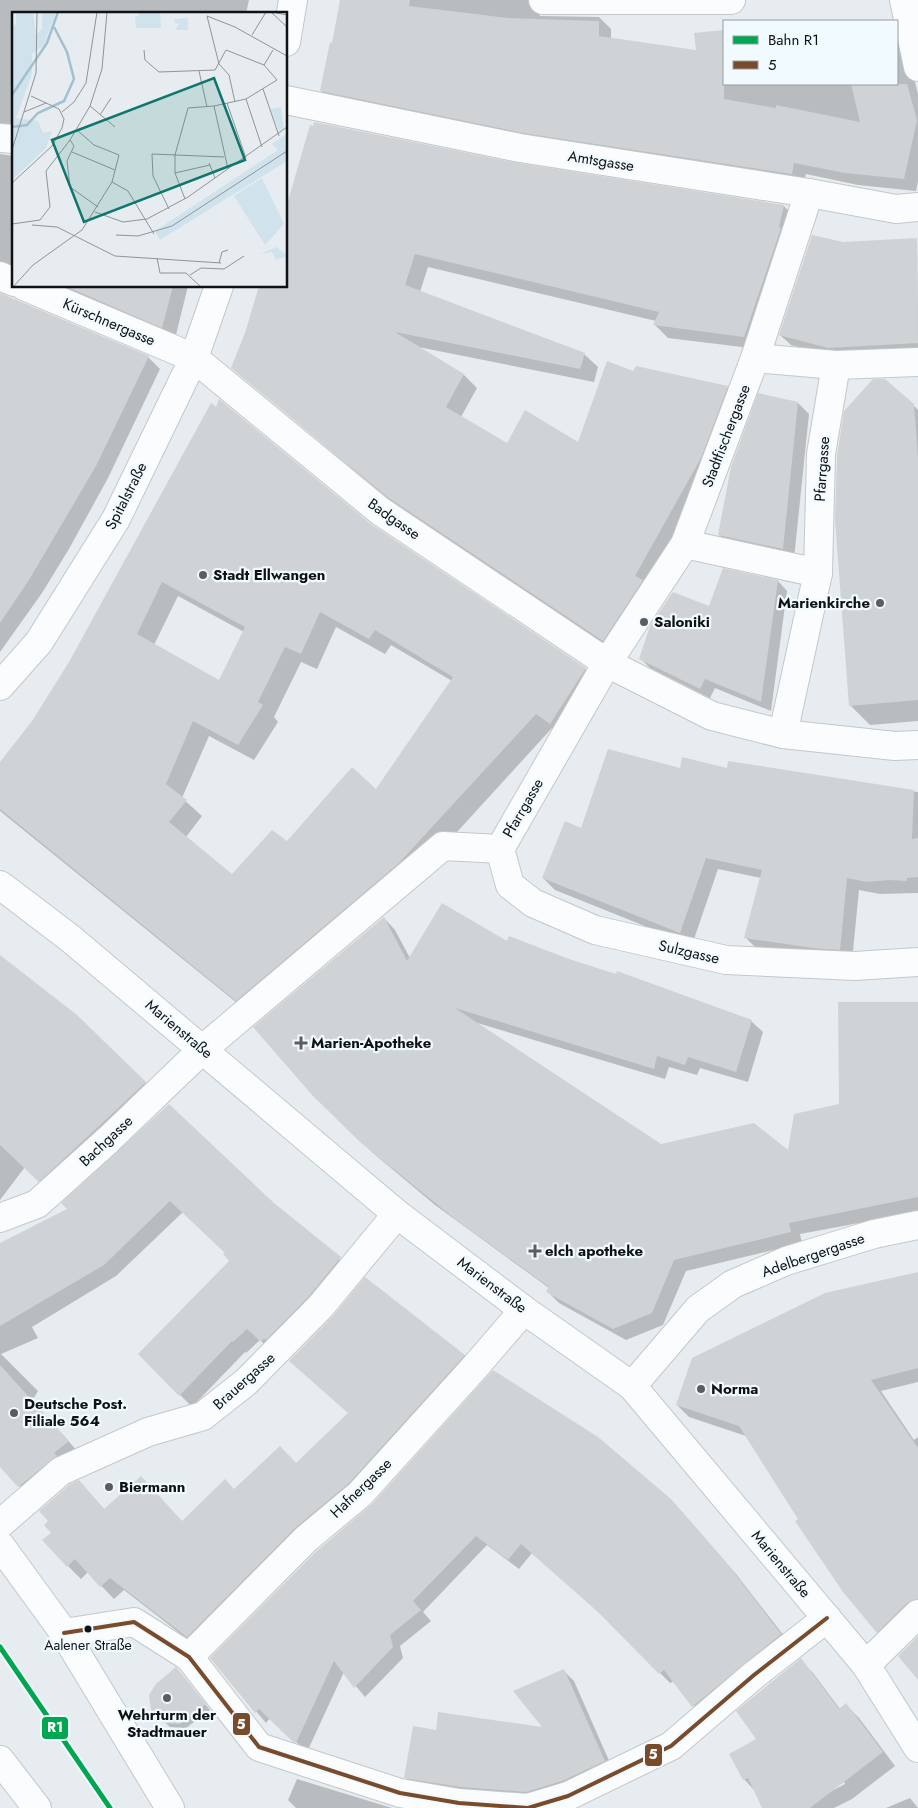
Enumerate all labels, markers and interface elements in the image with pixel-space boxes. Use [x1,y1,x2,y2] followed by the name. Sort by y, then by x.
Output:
[12,12,288,288] inset map
[723,20,898,85] legend
[768,29,819,51] text: Bahn R1
[768,54,776,76] text: 5
[566,145,636,177] street label: Amtsgasse
[59,293,159,352] street label: Kürschnergasse
[696,381,756,491] street label: Stadtfischergasse
[809,435,835,502] street label: Pfarrgasse
[100,458,153,534] street label: Spitalstraße
[363,493,425,545] street label: Badgasse
[213,564,325,586] place label: Stadt Ellwangen
[197,569,209,581] marker: Stadt Ellwangen
[778,592,870,614] place label: Marienkirche
[874,597,886,609] marker: Marienkirche
[654,611,710,633] place label: Saloniki
[638,616,650,628] marker: Saloniki
[497,774,549,842] street label: Pfarrgasse
[656,934,722,970] street label: Sulzgasse
[140,994,218,1064] street label: Marienstraße
[311,1032,432,1054] place label: Marien-Apotheke
[295,1037,307,1049] marker: Marien-Apotheke
[74,1110,138,1172] street label: Bachgasse
[759,1227,868,1283] street label: Adelbergergasse
[545,1240,644,1262] place label: elch apotheke
[529,1245,541,1257] marker: elch apotheke
[453,1251,532,1319] street label: Marienstraße
[208,1347,280,1415] street label: Brauergasse
[711,1378,758,1400] place label: Norma
[695,1383,707,1395] marker: Norma
[24,1393,127,1432] place label: Deutsche Post. Filiale 564
[8,1407,20,1419] marker: Deutsche Post. Filiale 564
[325,1453,397,1523] street label: Hafnergasse
[119,1476,186,1498] place label: Biermann
[103,1481,115,1493] marker: Biermann
[746,1525,816,1603] street label: Marienstraße
[83,1624,93,1634] marker: Aalener Straße
[44,1635,132,1655] place label: Aalener Straße
[161,1692,173,1704] marker: Wehrturm der Stadtmauer
[118,1704,217,1743] place label: Wehrturm der Stadtmauer
[232,1712,251,1736] line badge: 5
[236,1714,246,1734] text: 5
[41,1716,69,1740] line badge: R1
[47,1717,63,1737] text: R1
[644,1743,663,1767] line badge: 5
[648,1744,658,1764] text: 5

